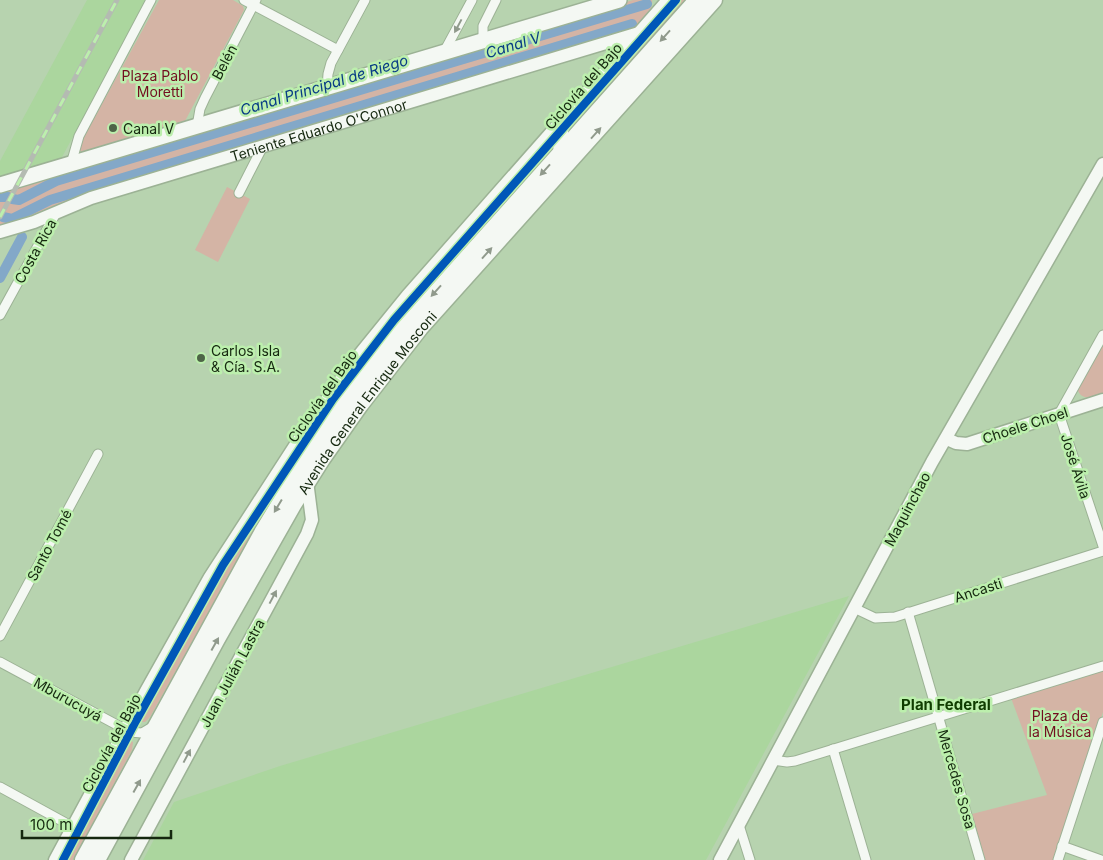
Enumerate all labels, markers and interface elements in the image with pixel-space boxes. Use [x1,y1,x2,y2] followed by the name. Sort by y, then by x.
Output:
[454,19,462,33] one-way arrow
[483,27,544,62] water label: Canal V
[659,30,671,42] one-way arrow
[541,39,625,133] street label: Ciclovía del Bajo
[208,42,240,82] street label: Belén
[238,50,410,120] water label: Canal Principal de Riego
[122,67,198,100] park label: Plaza Pablo Moretti
[228,95,409,164] street label: Teniente Eduardo O'Connor
[123,120,175,137] place label: Canal V
[107,122,119,134] marker: Canal V
[590,126,601,139] one-way arrow
[539,164,550,177] one-way arrow
[10,216,60,286] street label: Costa Rica
[481,248,493,260] one-way arrow
[430,284,442,296] one-way arrow
[294,307,440,497] street label: Avenida General Enrique Mosconi
[211,342,280,375] place label: Carlos Isla & Cía. S.A.
[284,346,360,446] street label: Ciclovía del Bajo
[195,352,207,364] marker: Carlos Isla & Cía. S.A.
[980,403,1070,447] street label: Choele Choel
[1058,431,1094,501] street label: José Ávila
[880,469,934,549] street label: Maquinchao
[273,500,282,513] one-way arrow
[23,506,75,584] street label: Santo Tomé
[952,574,1004,606] street label: Ancasti
[269,590,277,605] one-way arrow
[196,616,268,730] street label: Juan Julián Lastra
[210,637,219,650] one-way arrow
[31,673,105,725] street label: Mburucuyá
[78,691,144,795] street label: Ciclovía del Bajo
[901,695,991,714] district label: Plan Federal
[1029,707,1091,740] park label: Plaza de la Música
[935,727,979,831] street label: Mercedes Sosa
[183,748,191,763] one-way arrow
[133,779,141,794] one-way arrow
[22,808,171,840] scale bar
[30,815,72,834] text: 100 m

